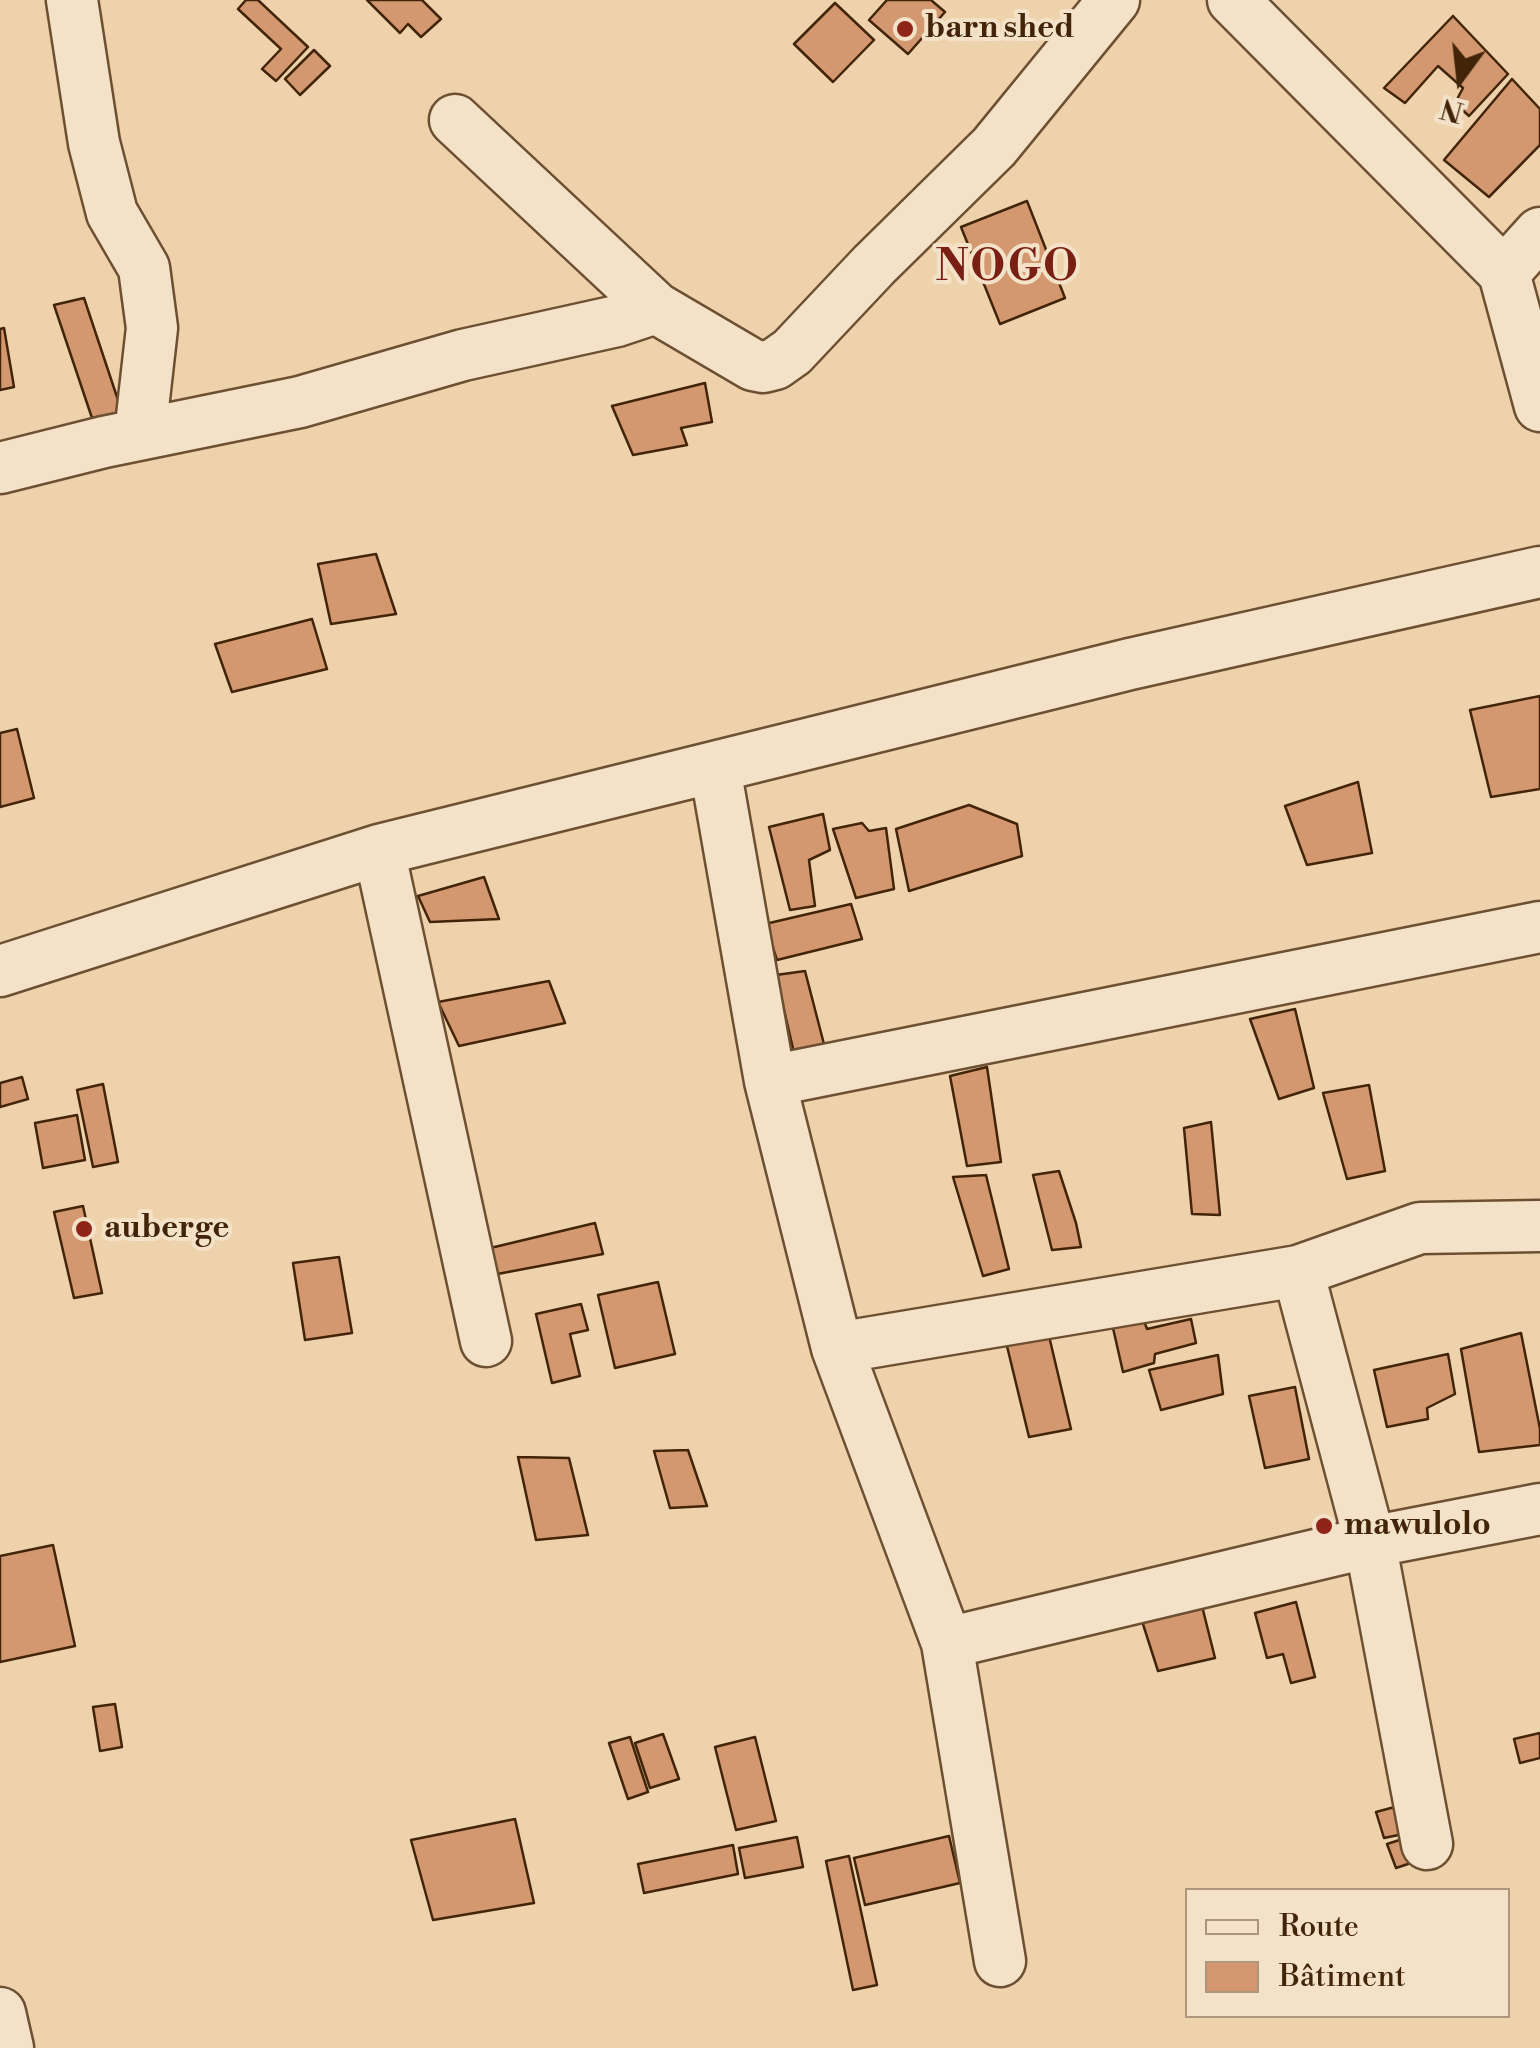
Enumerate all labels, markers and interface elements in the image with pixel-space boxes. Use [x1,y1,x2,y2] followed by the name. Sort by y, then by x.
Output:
[925,10,1074,48] place label: barn shed
[894,18,916,40] marker: barn shed
[1410,30,1510,130] north arrow
[1437,90,1467,129] text: N
[936,245,1080,295] district label: NOGO
[104,1210,229,1248] place label: auberge
[73,1218,95,1240] marker: auberge
[1344,1507,1491,1545] place label: mawulolo
[1313,1515,1335,1537] marker: mawulolo
[1185,1888,1510,2018] legend
[1279,1908,1359,1946] text: Route
[1279,1958,1406,1996] text: Bâtiment

